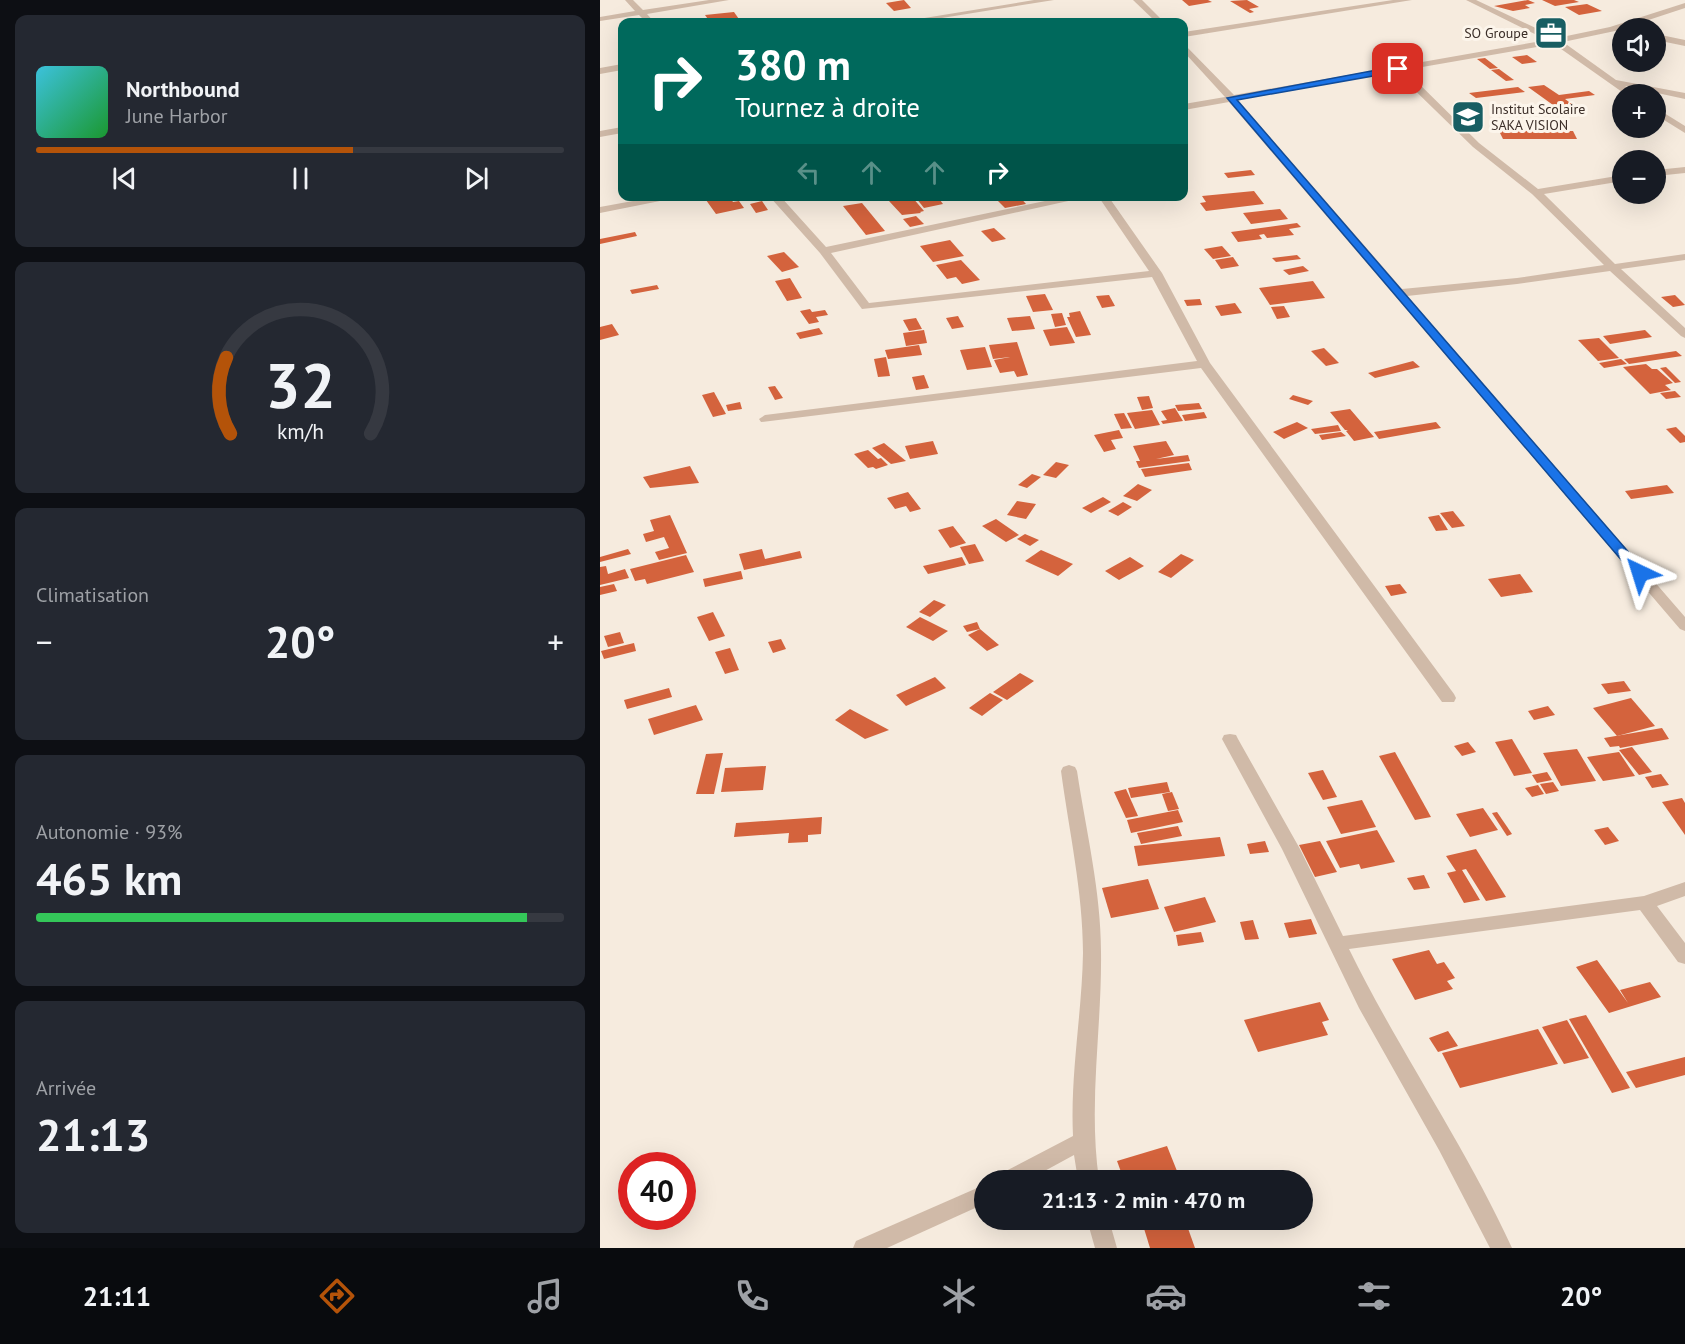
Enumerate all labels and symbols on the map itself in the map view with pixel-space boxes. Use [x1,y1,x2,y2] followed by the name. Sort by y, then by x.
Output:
[1533,15,1569,51] office icon: SO Groupe
[1464,24,1528,42] place label: SO Groupe
[1372,43,1423,94] pin
[1450,99,1486,135] school or university icon: Institut Scolaire SAKA VISION
[1491,100,1586,134] place label: Institut Scolaire SAKA VISION
[1608,541,1672,605] position arrow
[618,1152,696,1230] speed limit sign: 40

